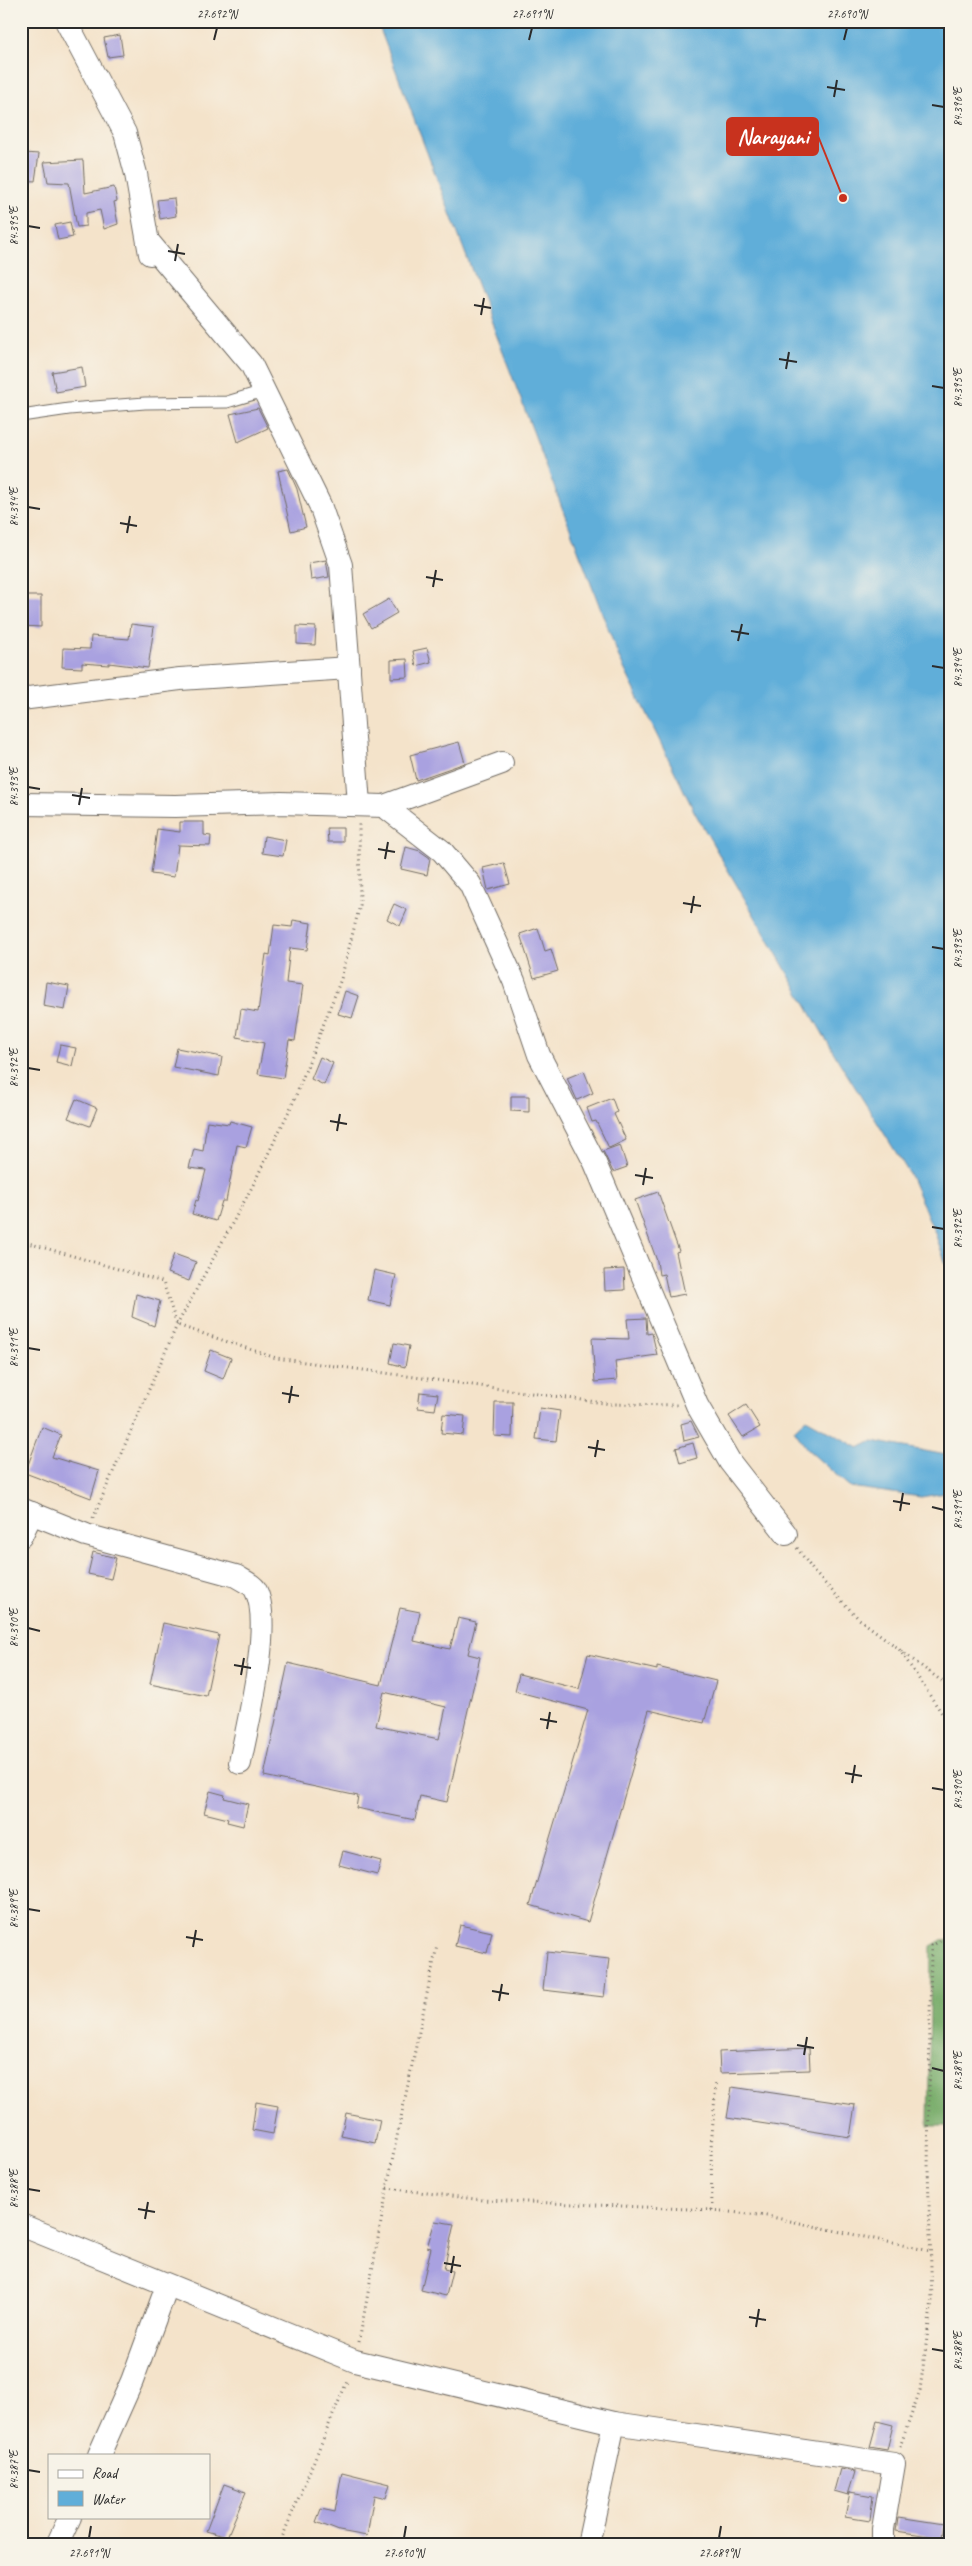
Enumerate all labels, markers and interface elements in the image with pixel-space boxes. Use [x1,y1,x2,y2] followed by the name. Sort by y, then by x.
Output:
[197,6,239,22] text: 27.692°N
[512,6,554,22] text: 27.691°N
[827,6,869,22] text: 27.690°N
[950,86,966,127] text: 84.396°E
[727,118,818,155] callout: Narayani
[737,123,811,151] text: Narayani
[6,205,22,246] text: 84.395°E
[950,367,966,408] text: 84.395°E
[6,486,22,527] text: 84.394°E
[950,647,966,688] text: 84.394°E
[6,766,22,807] text: 84.393°E
[950,928,966,969] text: 84.393°E
[6,1047,22,1088] text: 84.392°E
[950,1208,966,1249] text: 84.392°E
[6,1327,22,1368] text: 84.391°E
[950,1489,966,1530] text: 84.391°E
[6,1607,22,1648] text: 84.390°E
[950,1769,966,1810] text: 84.390°E
[6,1888,22,1929] text: 84.389°E
[950,2050,966,2091] text: 84.389°E
[6,2168,22,2209] text: 84.388°E
[950,2330,966,2371] text: 84.388°E
[6,2449,22,2490] text: 84.387°E
[48,2454,210,2518] legend
[92,2464,119,2483] text: Road
[92,2490,126,2509] text: Water
[69,2545,111,2561] text: 27.691°N
[384,2545,426,2561] text: 27.690°N
[699,2545,741,2561] text: 27.689°N

